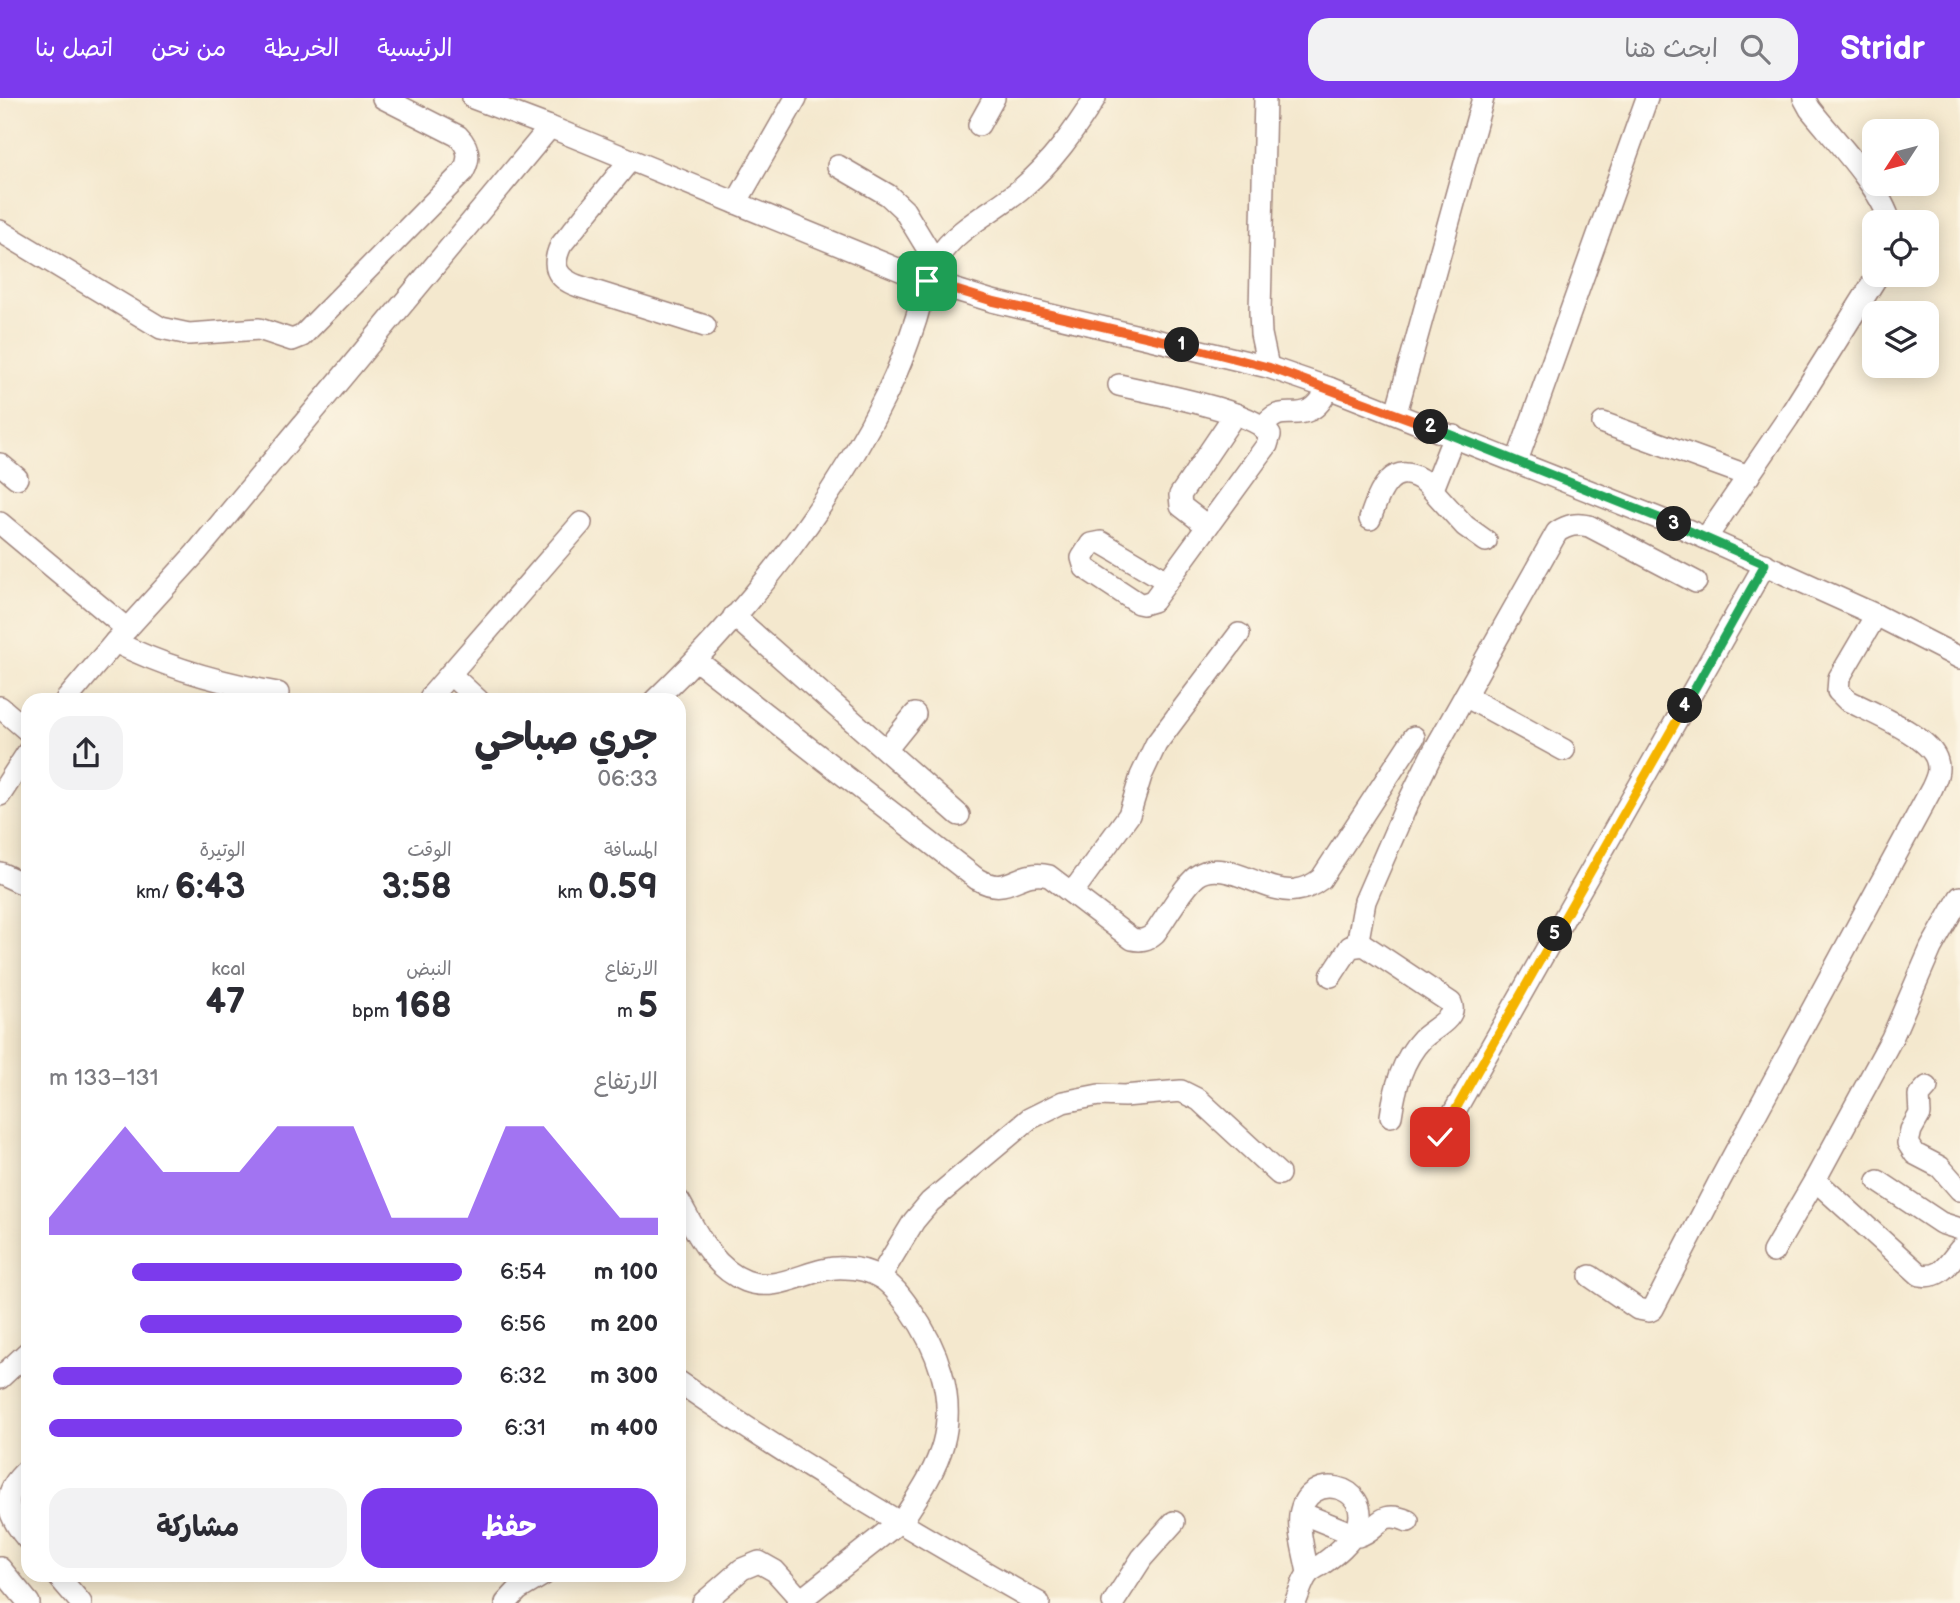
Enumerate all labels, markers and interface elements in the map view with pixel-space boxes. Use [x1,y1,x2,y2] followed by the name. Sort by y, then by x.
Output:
[1308,18,1798,81] search box
[1840,29,1925,69] text: Stridr
[1736,30,1774,68] icon: search
[35,34,113,63] text: اتصل بنا
[151,34,226,63] text: من نحن
[264,34,339,63] text: الخريطة
[377,34,453,63] text: الرئيسية
[1624,34,1718,65] text: ابحث هنا
[1862,119,1939,196] north arrow
[1862,119,1939,378] map controls
[1862,210,1939,287] button: locate
[897,251,957,311] pin
[908,262,946,300] icon: arrive
[1862,301,1939,378] button: layers
[1164,328,1200,362] pin: 1
[1178,333,1186,356] text: 1
[1414,410,1448,444] pin: 2
[1425,415,1436,438] text: 2
[1656,506,1692,542] pin: 3
[1668,512,1679,535] text: 3
[1668,688,1702,724] pin: 4
[1679,694,1690,717] text: 4
[49,716,123,790] button: share
[474,716,658,761] text: جري صباحي
[597,765,658,793] text: 06:33
[199,839,245,862] text: الوتيرة
[407,839,452,862] text: الوقت
[604,839,658,862] text: المسافة
[175,866,245,909] text: 6:43
[382,866,452,909] text: 3:58
[588,866,658,909] text: 0.59
[136,881,175,904] text: /km
[558,881,588,904] text: km
[1538,916,1572,952] pin: 5
[1549,922,1560,945] text: 5
[211,958,245,981] text: kcal
[406,958,452,981] text: النبض
[605,958,658,981] text: الارتفاع
[205,981,245,1024] text: 47
[395,985,452,1028] text: 168
[638,985,658,1028] text: 5
[352,1000,395,1023] text: bpm
[617,1000,638,1023] text: m
[49,1064,159,1092] text: 131–133 m
[594,1068,658,1096] text: الارتفاع
[1410,1107,1470,1167] pin
[1421,1118,1459,1156] icon: check
[500,1258,546,1286] text: 6:54
[594,1258,658,1286] text: 100 m
[500,1310,546,1338] text: 6:56
[590,1310,658,1338] text: 200 m
[500,1362,546,1390] text: 6:32
[590,1362,658,1390] text: 300 m
[504,1414,546,1442] text: 6:31
[590,1414,658,1442] text: 400 m
[49,1488,347,1568] button: مشاركة
[361,1488,658,1568] button: حفظ

